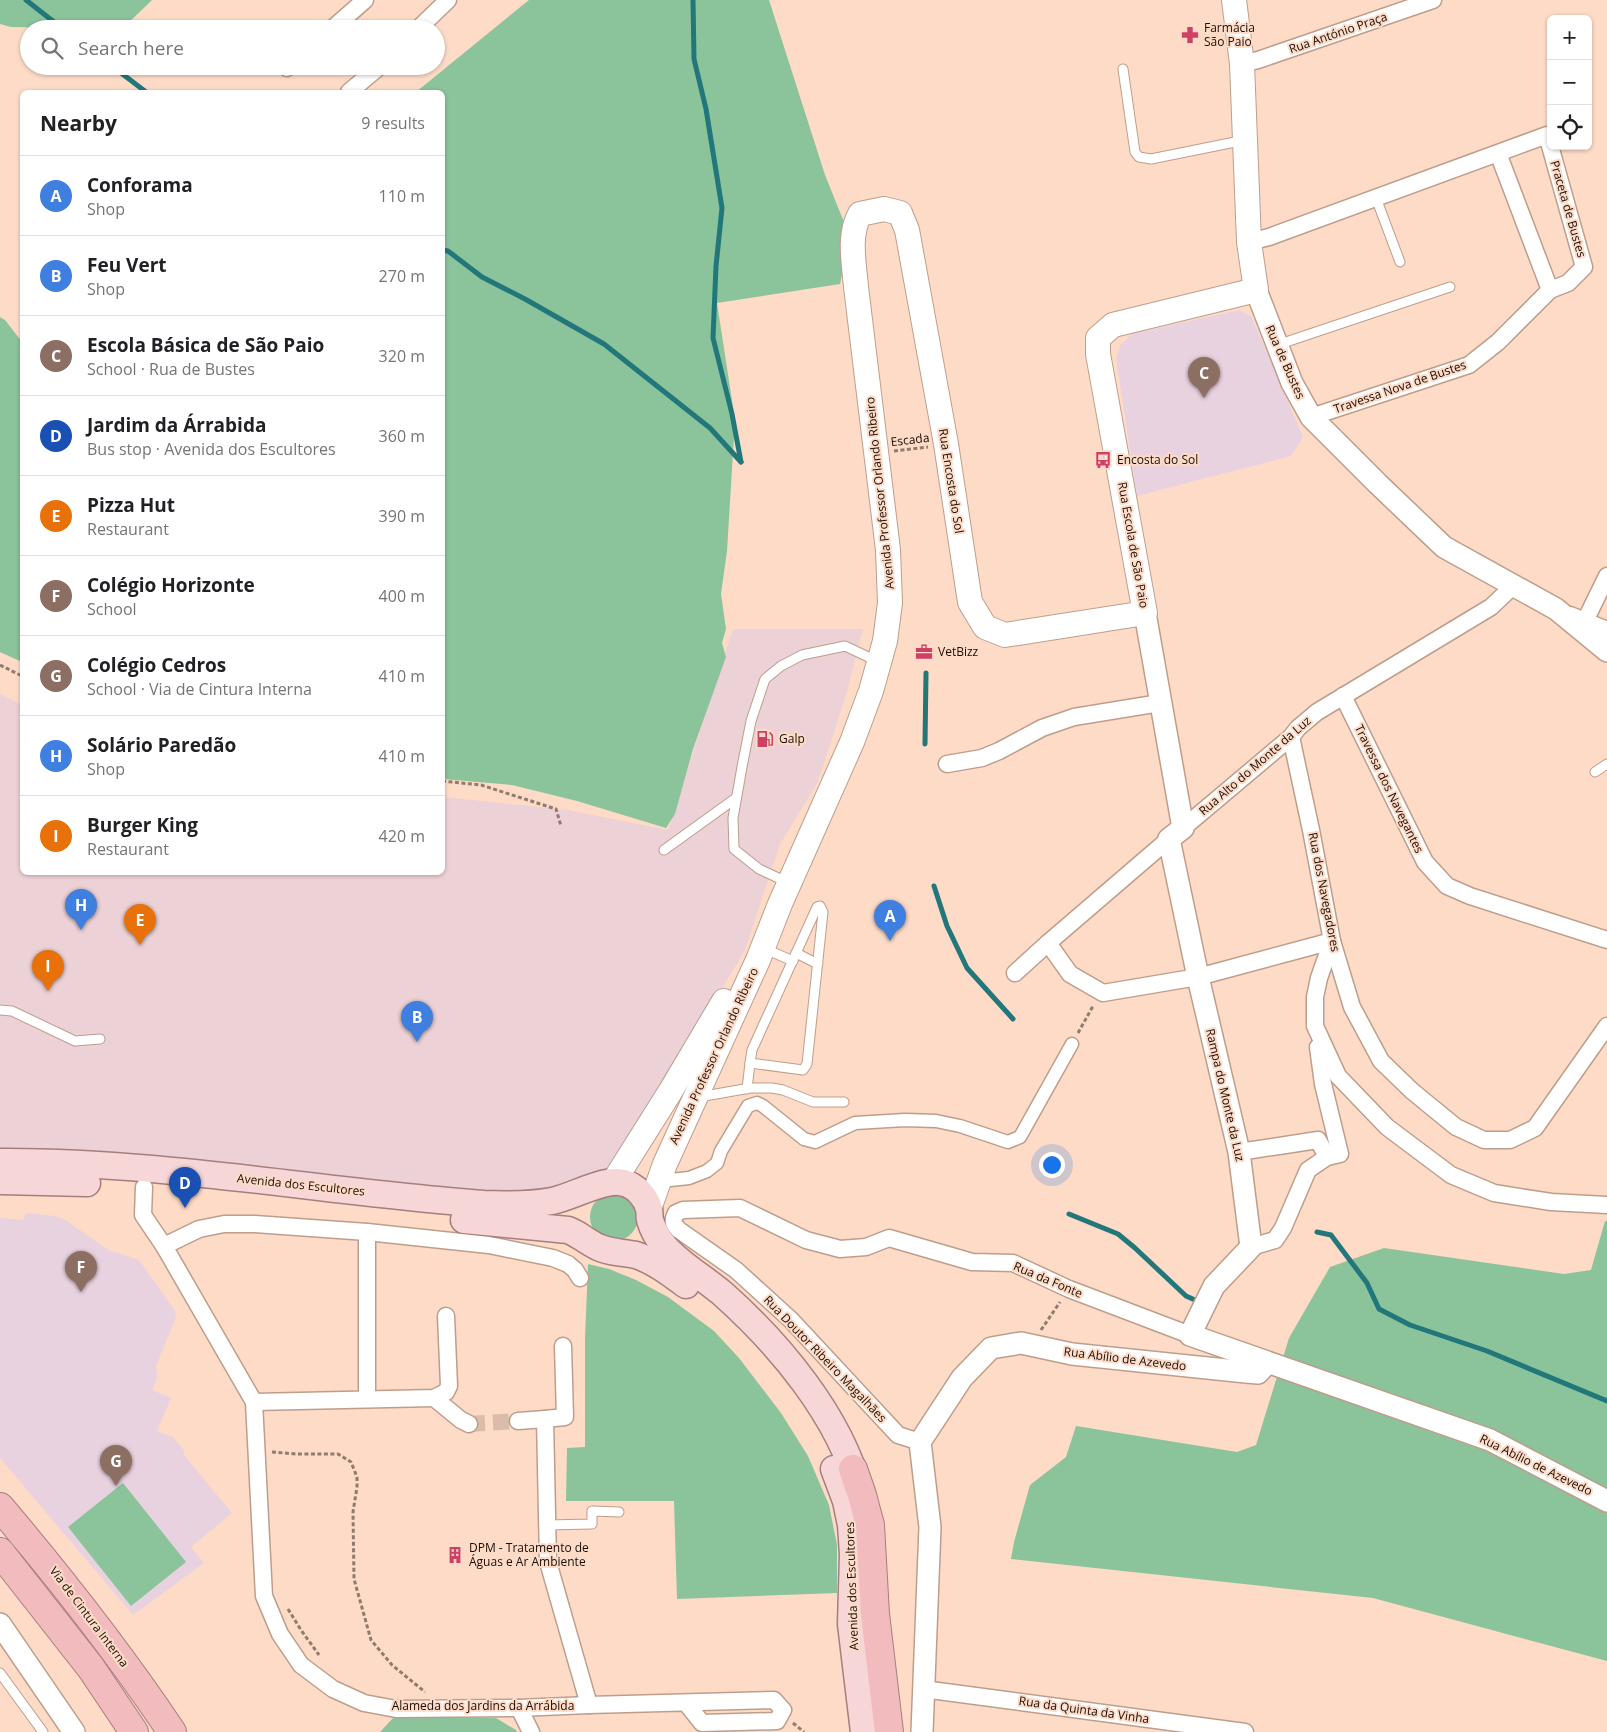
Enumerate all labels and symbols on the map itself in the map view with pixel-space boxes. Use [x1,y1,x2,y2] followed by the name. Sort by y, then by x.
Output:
[1286,8,1389,57] street label: Rua António Praça
[1204,19,1255,50] place label: Farmácia São Paio
[1180,25,1200,45] pharmacy icon: Farmácia São Paio
[1547,158,1591,260] street label: Praceta de Bustes
[1262,322,1309,402] street label: Rua de Bustes
[1331,356,1469,417] street label: Travessa Nova de Bustes
[1188,357,1220,398] pin: C
[861,396,898,590] street label: Avenida Professor Orlando Ribeiro
[935,427,968,535] street label: Rua Encosta do Sol
[890,429,930,450] street label: Escada
[1093,450,1113,470] bus stop icon: Encosta do Sol
[1117,451,1198,468] place label: Encosta do Sol
[1114,481,1153,609] street label: Rua Escola de São Paio
[914,642,934,662] office icon: VetBizz
[938,643,979,660] place label: VetBizz
[1195,712,1315,819] street label: Rua Alto do Monte da Luz
[1351,722,1428,856] street label: Travessa dos Navegantes
[755,729,775,749] fuel station icon: Galp
[779,730,805,747] place label: Galp
[1305,831,1344,953] street label: Rua dos Navegadores
[65,889,97,930] pin: H
[874,900,906,941] pin: A
[124,904,156,945] pin: E
[32,950,64,991] pin: I
[665,965,762,1147] street label: Avenida Professor Orlando Ribeiro
[401,1001,433,1042] pin: B
[1202,1027,1249,1163] street label: Rampa do Monte da Luz
[1039,1152,1065,1178] your location
[169,1167,201,1208] pin: D
[236,1169,366,1200] street label: Avenida dos Escultores
[65,1251,97,1292] pin: F
[1011,1257,1086,1302] street label: Rua da Fonte
[760,1291,891,1426] street label: Rua Doutor Ribeiro Magalhães
[1063,1343,1187,1374] street label: Rua Abílio de Azevedo
[1477,1430,1595,1499] street label: Rua Abílio de Azevedo
[100,1445,132,1486] pin: G
[841,1521,862,1651] street label: Avenida dos Escultores
[469,1539,589,1570] place label: DPM - Tratamento de Águas e Ar Ambiente
[445,1545,465,1565] building icon: DPM - Tratamento de Águas e Ar Ambiente
[46,1563,133,1671] street label: Via de Cintura Interna
[1018,1692,1150,1727] street label: Rua da Quinta da Vinha
[392,1697,574,1714] street label: Alameda dos Jardins da Arrábida

